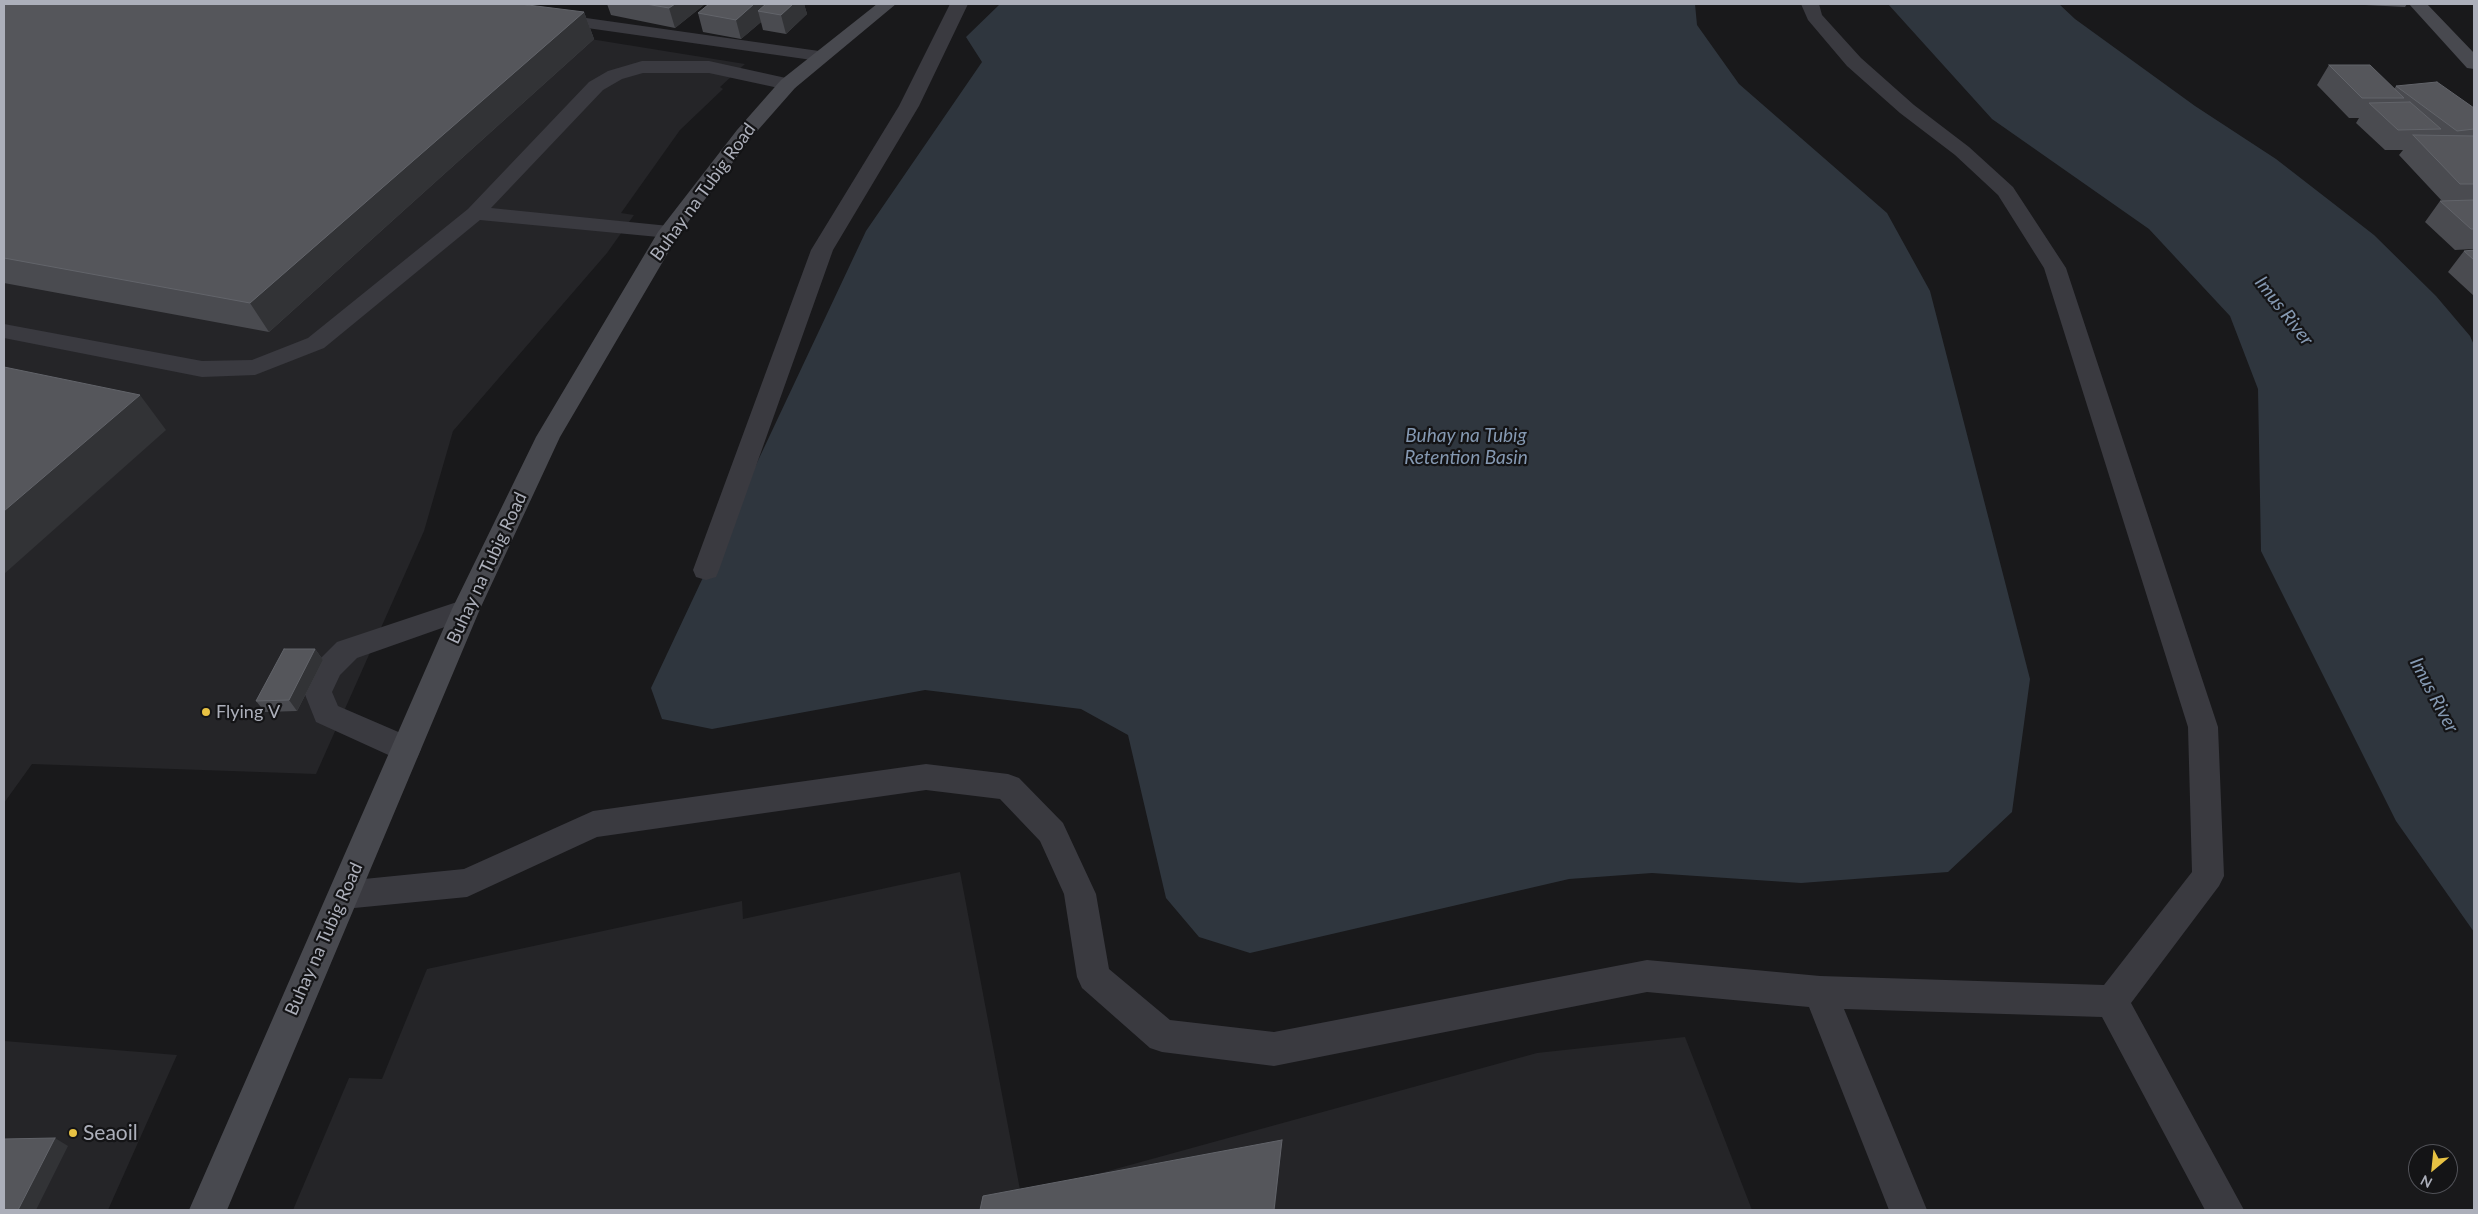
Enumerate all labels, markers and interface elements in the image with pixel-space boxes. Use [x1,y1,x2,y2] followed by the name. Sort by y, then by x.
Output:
[646,119,760,265] street label: Buhay na Tubig Road
[2250,272,2318,350] water label: Imus River
[1404,425,1528,469] water label: Buhay na Tubig Retention Basin
[442,489,532,647] street label: Buhay na Tubig Road
[2405,654,2463,736] water label: Imus River
[216,701,280,723] place label: Flying V
[200,706,212,718] marker: Flying V
[281,859,367,1019] street label: Buhay na Tubig Road
[83,1120,138,1146] place label: Seaoil
[67,1127,79,1139] marker: Seaoil
[2408,1144,2458,1194] north arrow
[2417,1172,2435,1192] text: N

